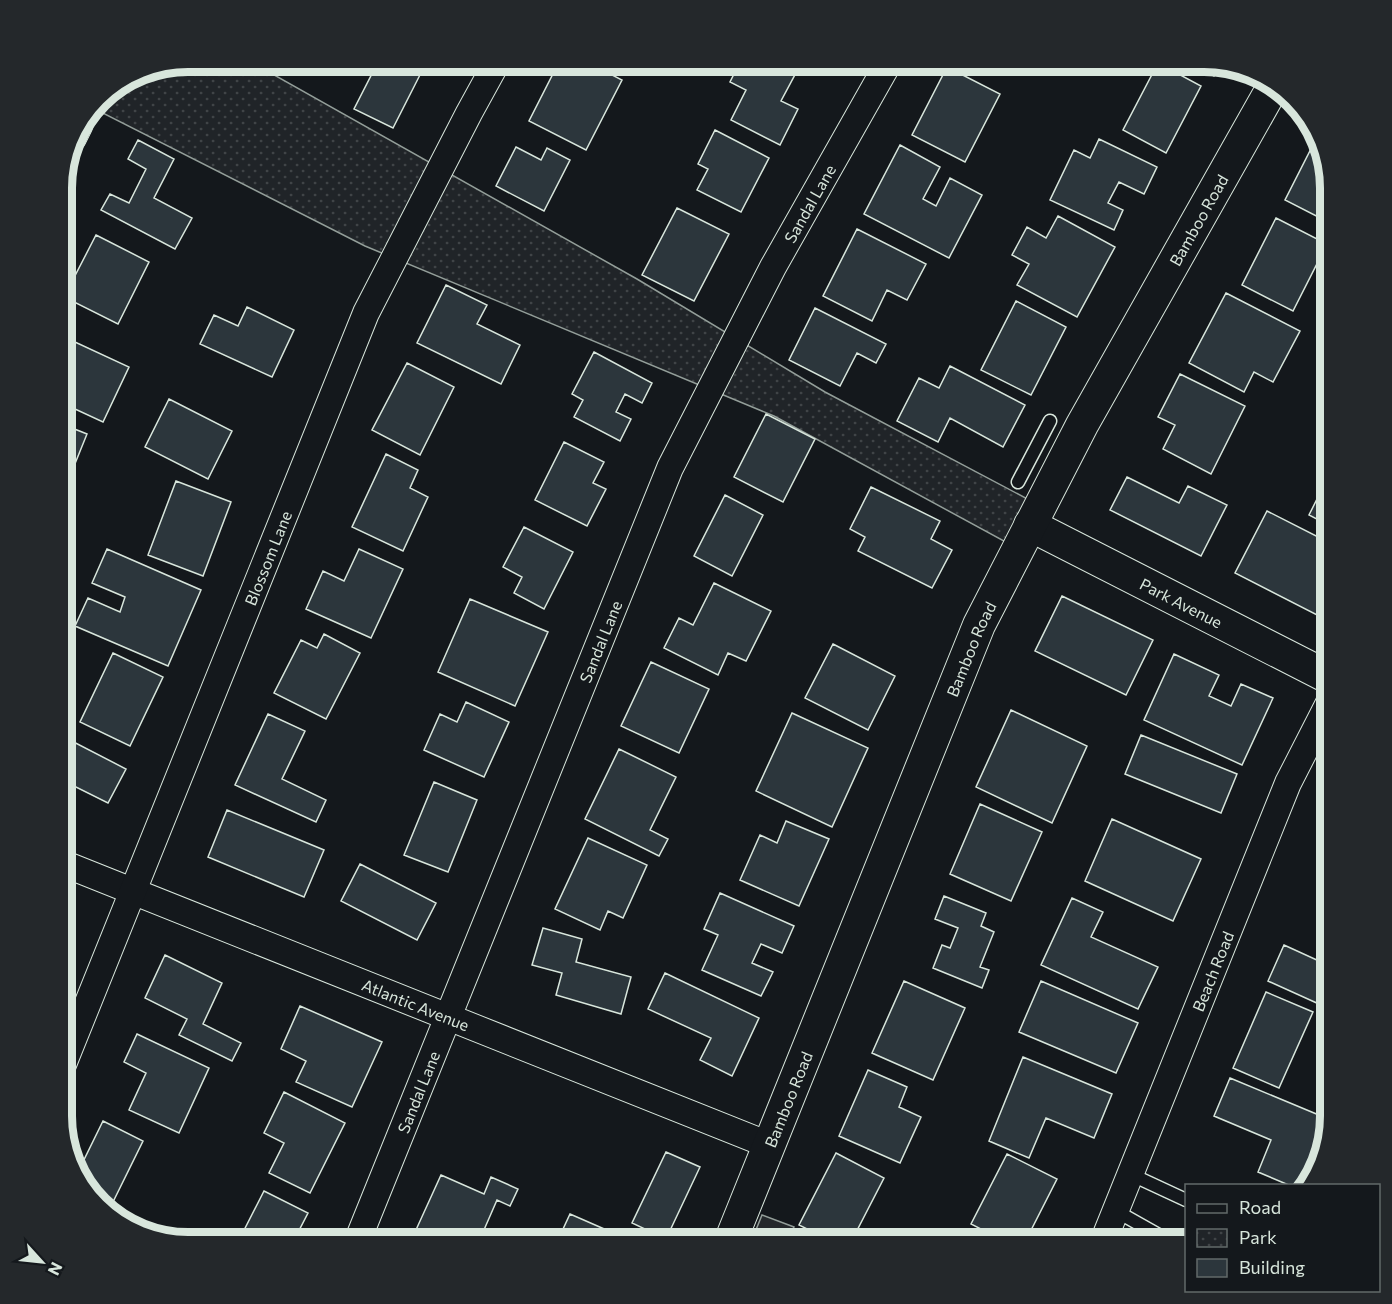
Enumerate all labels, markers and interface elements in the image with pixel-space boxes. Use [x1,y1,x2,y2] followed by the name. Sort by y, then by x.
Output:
[779,161,839,246] street label: Sandal Lane
[1165,171,1231,269] street label: Bamboo Road
[240,508,295,608] street label: Blossom Lane
[1137,573,1226,631] street label: Park Avenue
[575,597,625,685] street label: Sandal Lane
[942,598,999,699] street label: Bamboo Road
[1188,928,1237,1014] street label: Beach Road
[360,974,472,1034] street label: Atlantic Avenue
[393,1048,443,1136] street label: Sandal Lane
[760,1048,815,1150] street label: Bamboo Road
[1185,1184,1380,1292] legend
[1239,1196,1281,1218] text: Road
[1239,1226,1277,1248] text: Park
[12,1232,72,1292] north arrow
[1239,1256,1305,1278] text: Building
[45,1259,67,1279] text: N

